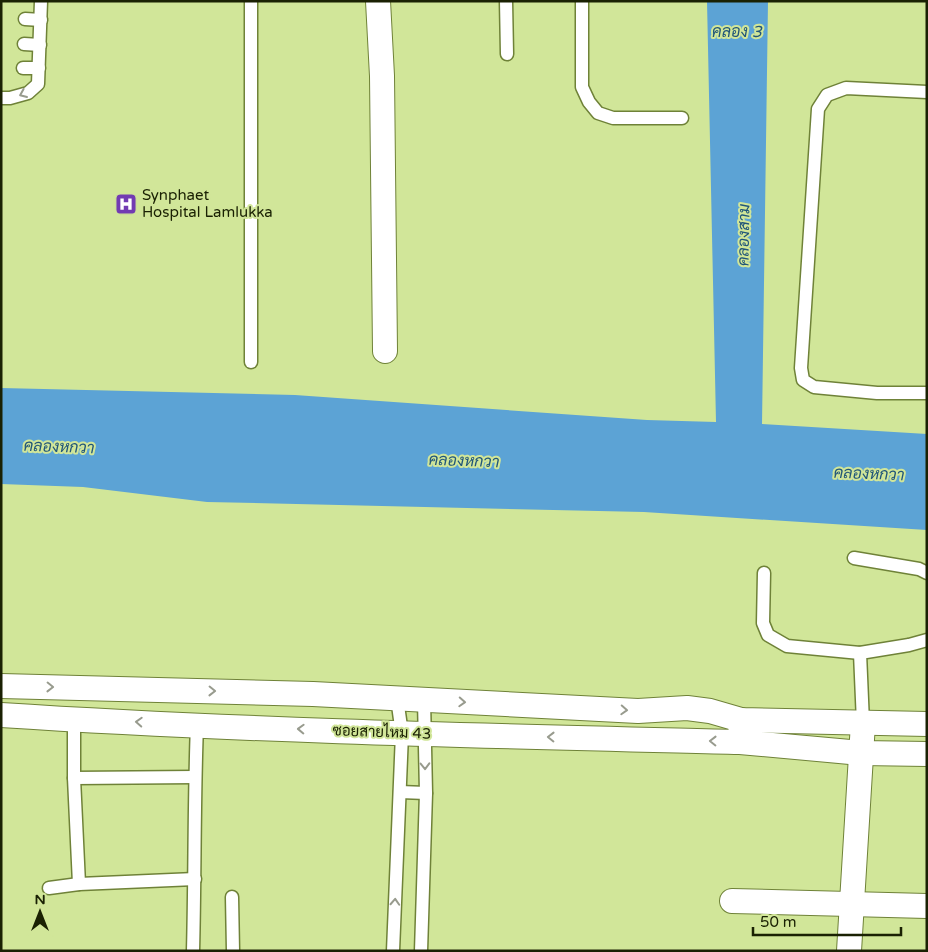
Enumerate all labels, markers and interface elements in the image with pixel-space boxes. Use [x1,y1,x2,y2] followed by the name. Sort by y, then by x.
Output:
[712,22,763,42] water label: คลอง 3
[19,87,28,98] one-way arrow
[142,186,273,221] place label: Synphaet Hospital Lamlukka
[114,192,138,216] hospital icon: Synphaet Hospital Lamlukka
[733,203,755,266] water label: คลองสาม
[23,436,95,458] water label: คลองหกวา
[428,450,500,472] water label: คลองหกวา
[833,463,905,485] water label: คลองหกวา
[46,682,54,692] one-way arrow
[209,686,217,697] one-way arrow
[458,696,466,707] one-way arrow
[621,705,629,715] one-way arrow
[135,717,143,728] one-way arrow
[332,720,432,743] street label: ซอยสายไหม 43
[297,724,305,735] one-way arrow
[547,732,554,742] one-way arrow
[709,736,717,747] one-way arrow
[420,762,430,770] one-way arrow
[15,887,65,937] north arrow
[34,891,46,908] text: N
[390,898,401,906] one-way arrow
[753,904,900,936] scale bar
[760,913,797,931] text: 50 m

